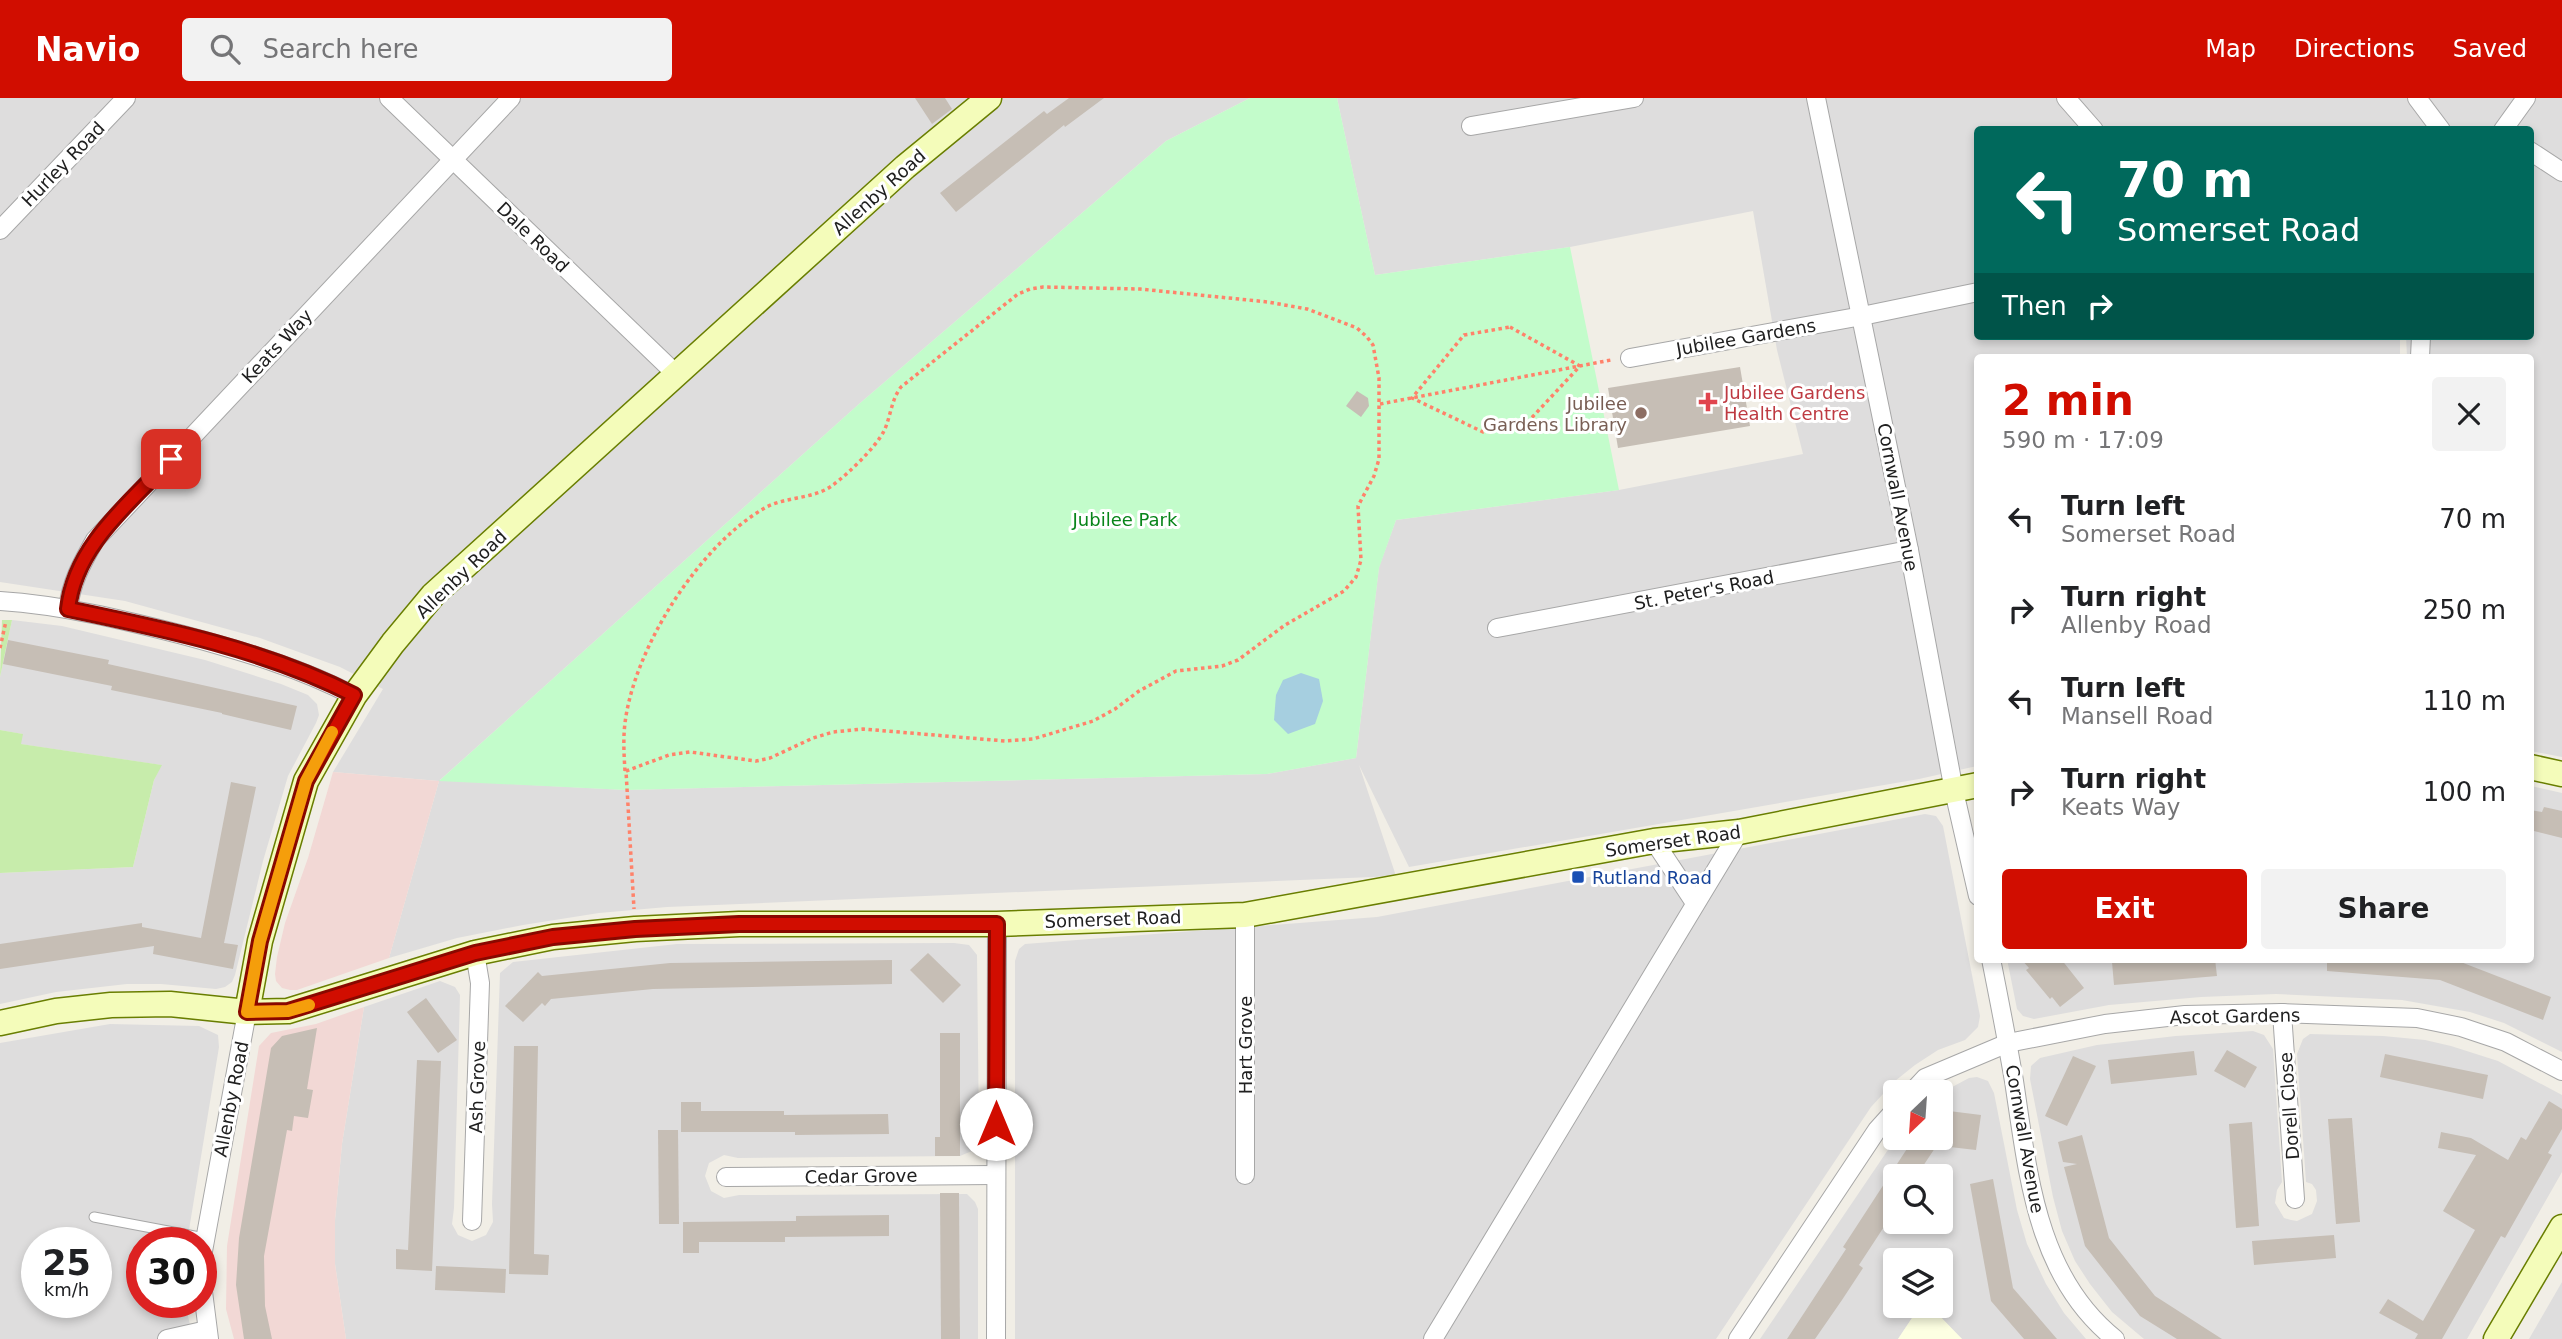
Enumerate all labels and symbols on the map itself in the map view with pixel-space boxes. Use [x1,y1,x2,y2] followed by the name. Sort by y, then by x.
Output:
[17,117,109,211] street label: Hurley Road
[828,145,930,239] street label: Allenby Road
[493,198,573,276] street label: Dale Road
[237,304,317,387] street label: Keats Way
[1674,314,1817,360] street label: Jubilee Gardens
[1723,382,1865,424] place label: Jubilee Gardens Health Centre
[1698,392,1718,412] marker: Jubilee Gardens Health Centre
[1483,393,1627,435] place label: Jubilee Gardens Library
[1633,405,1649,421] marker: Jubilee Gardens Library
[1873,421,1923,573] street label: Cornwall Avenue
[141,429,201,489] pin
[1072,509,1178,530] park label: Jubilee Park
[411,526,511,622] street label: Allenby Road
[1632,566,1776,614] street label: St. Peter's Road
[1604,821,1742,861] street label: Somerset Road
[1592,867,1712,888] place label: Rutland Road
[1570,869,1586,885] marker: Rutland Road
[1044,906,1182,932] street label: Somerset Road
[1235,996,1256,1094] street label: Hart Grove
[2169,1004,2301,1028] street label: Ascot Gardens
[209,1039,253,1159] street label: Allenby Road
[465,1040,489,1134] street label: Ash Grove
[2275,1052,2303,1160] street label: Dorell Close
[2002,1063,2048,1215] street label: Cornwall Avenue
[1883,1080,1953,1150] north arrow
[959,1087,1033,1161] position arrow
[804,1165,918,1187] street label: Cedar Grove
[126,1227,217,1318] speed limit sign: 30

